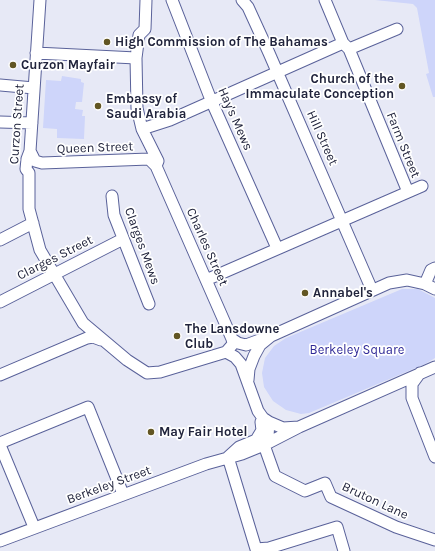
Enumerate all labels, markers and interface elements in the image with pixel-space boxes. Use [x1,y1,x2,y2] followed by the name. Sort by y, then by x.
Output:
[115,34,328,50] place label: High Commission of The Bahamas
[102,37,112,47] marker: High Commission of The Bahamas
[21,57,115,73] place label: Curzon Mayfair
[8,60,18,70] marker: Curzon Mayfair
[246,71,394,102] place label: Church of the Immaculate Conception
[397,81,407,91] marker: Church of the Immaculate Conception
[6,83,28,165] street label: Curzon Street
[214,85,256,153] street label: Hay's Mews
[106,91,186,122] place label: Embassy of Saudi Arabia
[93,101,103,111] marker: Embassy of Saudi Arabia
[303,108,341,168] street label: Hill Street
[383,110,423,180] street label: Farm Street
[57,139,133,157] street label: Queen Street
[121,205,163,287] street label: Clarges Mews
[183,206,231,288] street label: Charles Street
[15,232,95,284] street label: Clarges Street
[313,285,373,301] place label: Annabel's
[300,288,310,298] marker: Annabel's
[185,321,279,352] place label: The Lansdowne Club
[172,331,182,341] marker: The Lansdowne Club
[310,342,404,358] park label: Berkeley Square
[159,424,247,440] place label: May Fair Hotel
[146,427,156,437] marker: May Fair Hotel
[65,463,153,507] street label: Berkeley Street
[339,479,411,523] street label: Bruton Lane

